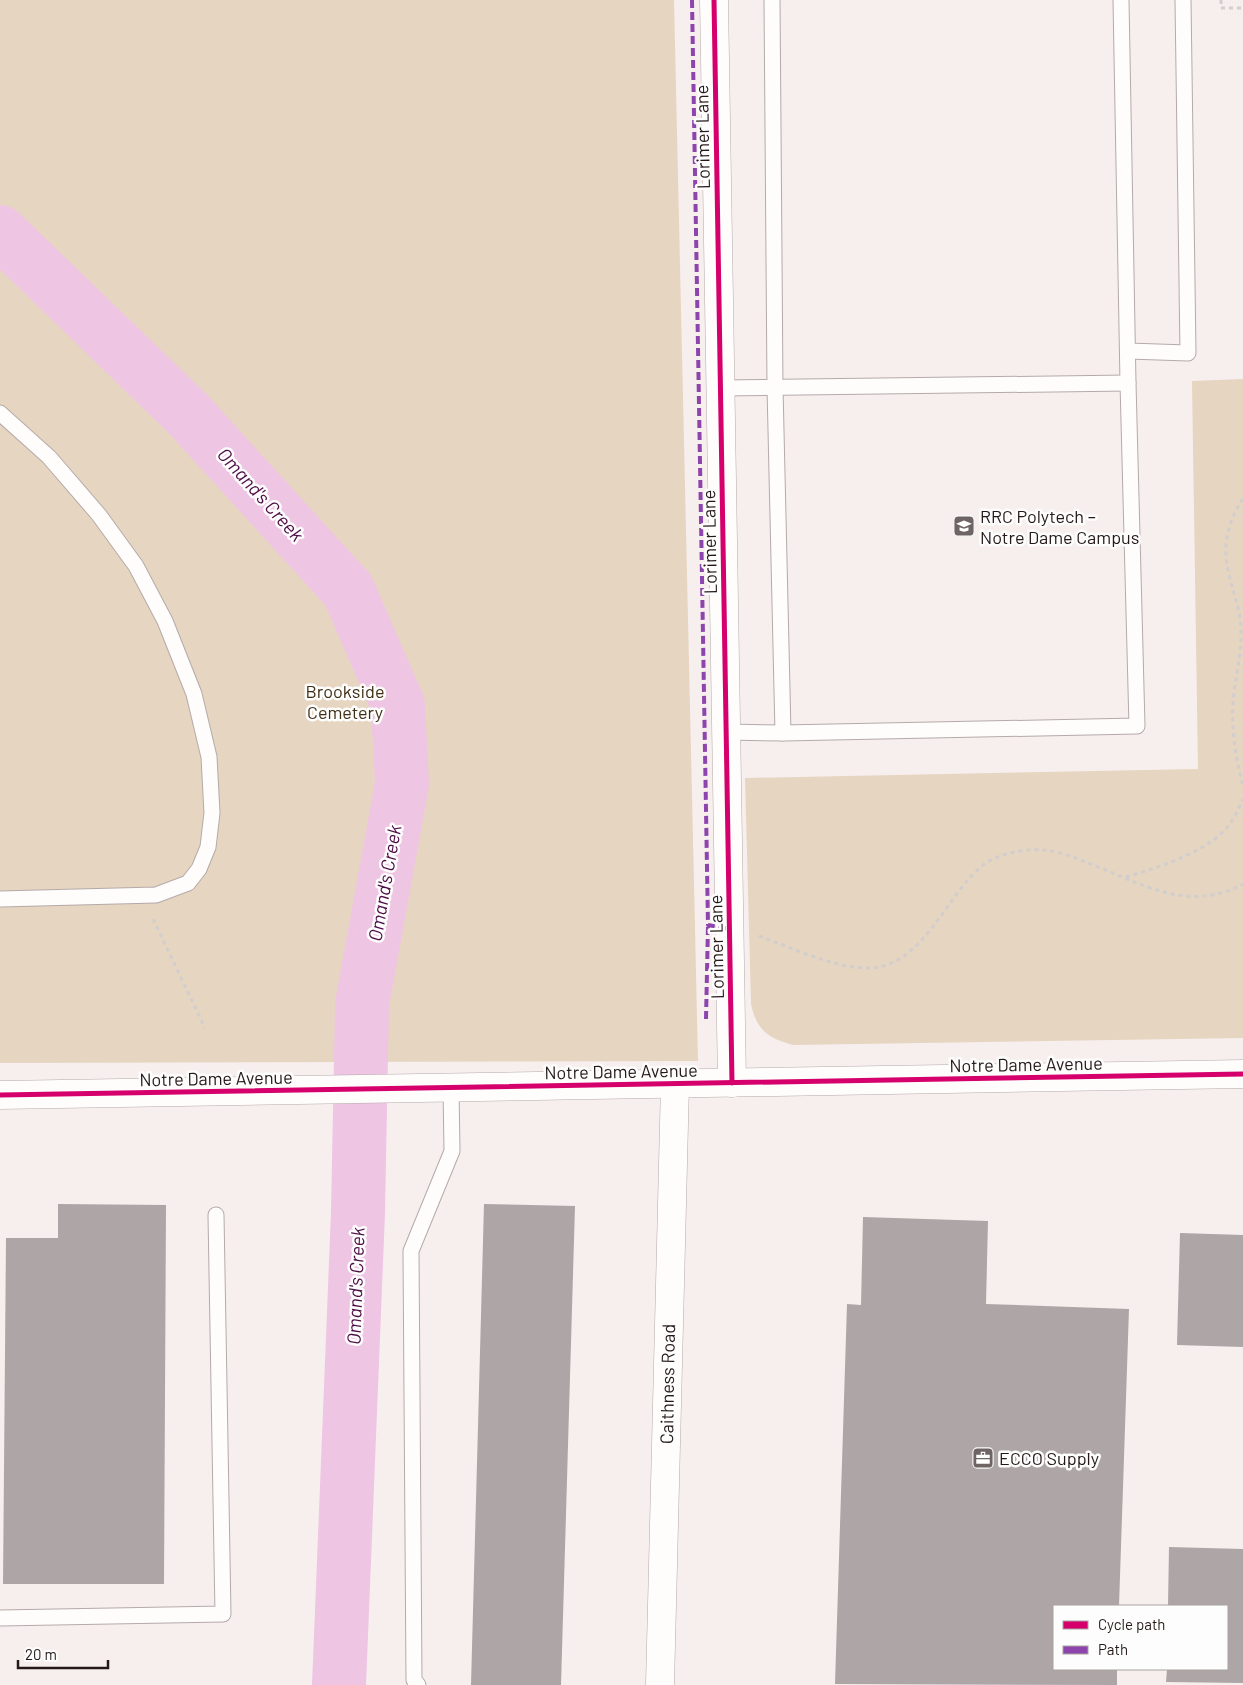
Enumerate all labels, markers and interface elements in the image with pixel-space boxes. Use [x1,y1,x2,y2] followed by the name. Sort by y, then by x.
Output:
[690,85,714,189] street label: Lorimer Lane
[213,443,309,546] water label: Omand's Creek
[697,490,721,594] street label: Lorimer Lane
[980,505,1139,548] place label: RRC Polytech – Notre Dame Campus
[952,514,976,538] school or university icon: RRC Polytech – Notre Dame Campus
[306,680,384,723] park label: Brookside Cemetery
[362,822,406,943] water label: Omand's Creek
[704,895,728,999] street label: Lorimer Lane
[949,1052,1103,1076] street label: Notre Dame Avenue
[544,1059,698,1083] street label: Notre Dame Avenue
[139,1066,293,1090] street label: Notre Dame Avenue
[341,1226,369,1345] water label: Omand's Creek
[655,1324,679,1444] street label: Caithness Road
[971,1446,995,1470] office icon: ECCO Supply
[999,1447,1099,1469] place label: ECCO Supply
[1053,1605,1228,1670] legend
[1098,1615,1165,1633] text: Cycle path
[18,1638,108,1670] scale bar
[1098,1640,1128,1658] text: Path
[25,1645,57,1663] text: 20 m

